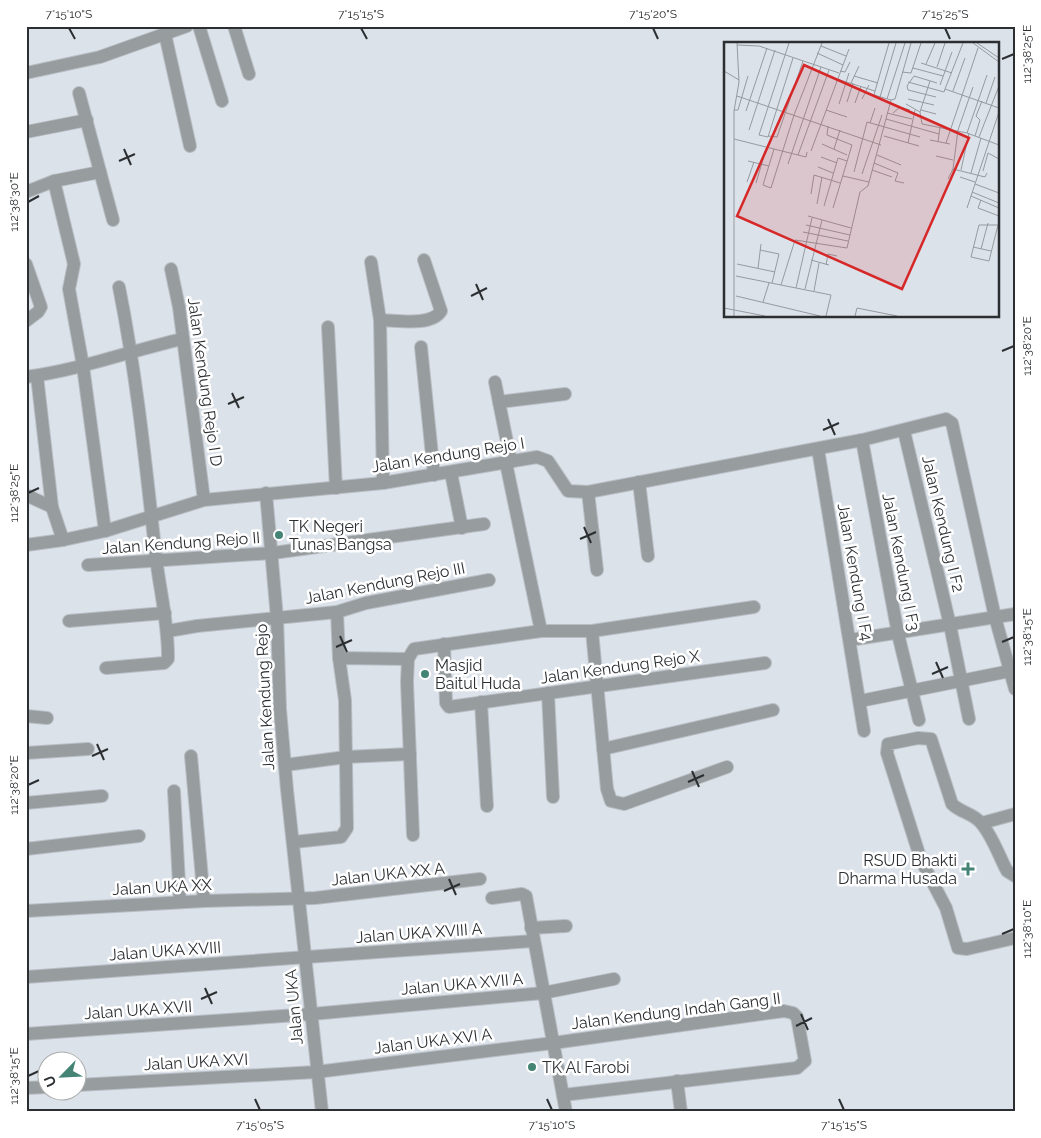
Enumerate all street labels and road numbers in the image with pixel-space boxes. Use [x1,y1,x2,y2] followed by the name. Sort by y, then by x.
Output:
[184,296,226,468] street label: Jalan Kendung Rejo I D
[370,434,526,476] street label: Jalan Kendung Rejo I
[918,454,968,594] street label: Jalan Kendung I F2
[878,492,924,632] street label: Jalan Kendung I F3
[834,502,876,642] street label: Jalan Kendung I F4
[101,528,261,558] street label: Jalan Kendung Rejo II
[303,558,467,608] street label: Jalan Kendung Rejo III
[252,623,278,771] street label: Jalan Kendung Rejo
[539,646,702,688] street label: Jalan Kendung Rejo X
[330,859,446,889] street label: Jalan UKA XX A
[112,875,213,899] street label: Jalan UKA XX
[355,919,483,947] street label: Jalan UKA XVIII A
[108,938,222,964] street label: Jalan UKA XVIII
[281,968,307,1046] street label: Jalan UKA
[400,969,524,999] street label: Jalan UKA XVII A
[570,989,782,1033] street label: Jalan Kendung Indah Gang II
[83,997,193,1023] street label: Jalan UKA XVII
[373,1024,493,1058] street label: Jalan UKA XVI A
[143,1050,249,1074] street label: Jalan UKA XVI

